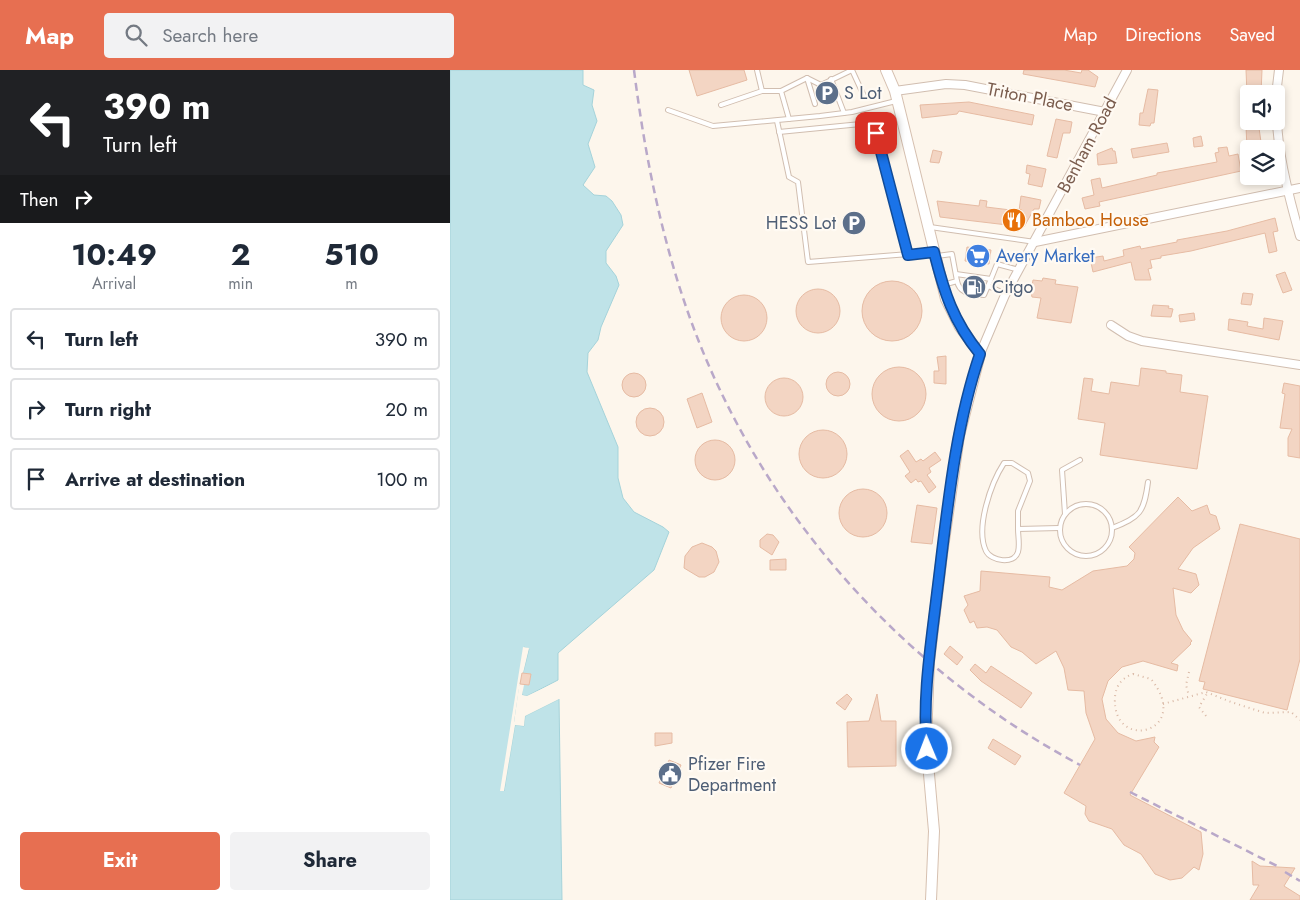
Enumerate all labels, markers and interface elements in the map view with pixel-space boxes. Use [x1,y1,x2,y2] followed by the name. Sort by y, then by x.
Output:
[104,13,454,58] search box
[25,18,74,53] text: Map
[122,21,150,49] icon: search
[162,22,258,49] text: Search here
[1064,22,1097,48] text: Map
[1125,22,1201,48] text: Directions
[1229,22,1275,48] text: Saved
[985,76,1075,118] street label: Triton Place
[814,80,840,106] parking icon: S Lot
[844,80,882,106] place label: S Lot
[103,82,211,132] text: 390 m
[1240,85,1285,185] map controls
[1240,85,1285,130] button: sound
[20,90,85,155] icon: left
[1051,92,1123,198] street label: Benham Road
[855,112,897,154] pin
[862,119,890,147] icon: arrive
[103,128,177,160] text: Turn left
[1240,140,1285,185] button: layers
[69,185,97,213] icon: right
[20,186,59,213] text: Then
[1001,207,1027,233] restaurant icon: Bamboo House
[1032,207,1149,233] place label: Bamboo House
[766,210,837,236] place label: HESS Lot
[841,210,867,236] parking icon: HESS Lot
[71,233,157,276] text: 10:49
[231,233,250,276] text: 2
[324,233,379,276] text: 510
[965,243,991,269] supermarket icon: Avery Market
[996,243,1095,269] place label: Avery Market
[92,272,136,295] text: Arrival
[228,272,253,295] text: min
[345,272,358,295] text: m
[961,274,987,300] fuel station icon: Citgo
[992,274,1034,300] place label: Citgo
[22,325,50,353] icon: left
[65,326,138,353] text: Turn left
[375,326,428,353] text: 390 m
[22,395,50,423] icon: right
[65,396,151,423] text: Turn right
[385,396,428,423] text: 20 m
[22,465,50,493] icon: arrive
[65,466,245,493] text: Arrive at destination
[376,466,428,493] text: 100 m
[900,722,952,774] position arrow
[688,751,777,798] place label: Pfizer Fire Department
[657,761,683,787] public building icon: Pfizer Fire Department
[20,832,220,890] button: Exit
[230,832,430,890] button: Share

